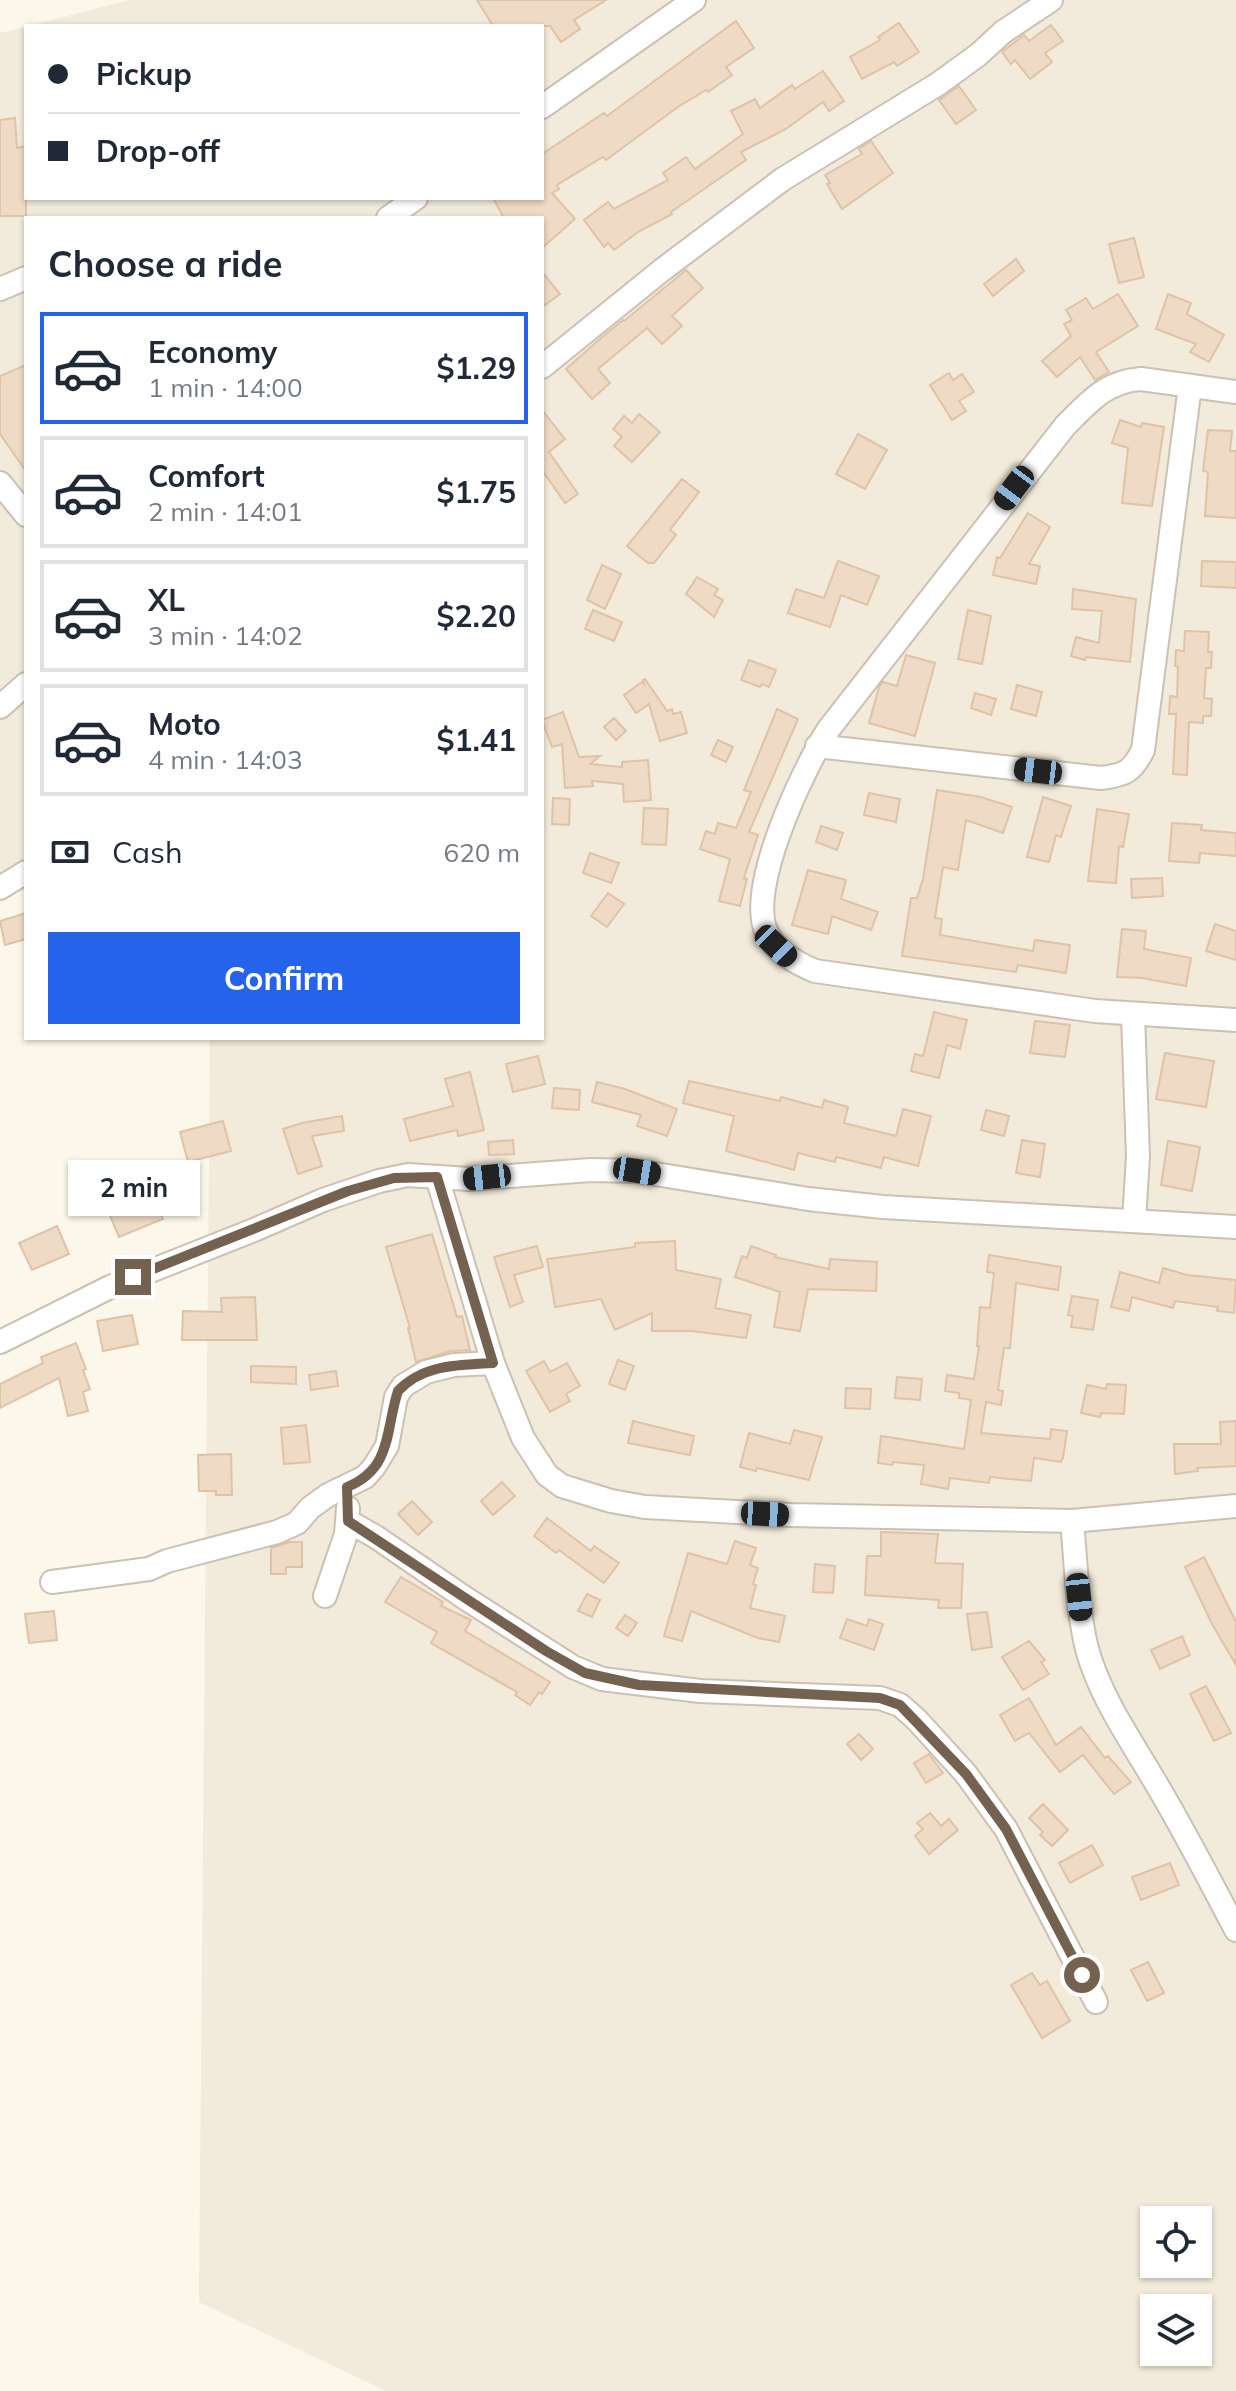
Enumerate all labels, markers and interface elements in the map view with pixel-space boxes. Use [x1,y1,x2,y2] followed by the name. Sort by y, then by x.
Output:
[96,55,192,93] text: Pickup
[96,132,220,170] text: Drop-off
[48,241,282,286] text: Choose a ride
[52,332,124,404] icon: car
[148,333,277,371] text: Economy
[437,349,516,387] text: $1.29
[148,371,303,404] text: 1 min · 14:00
[52,456,124,528] icon: car
[148,457,265,495] text: Comfort
[990,462,1038,514] car
[437,473,516,511] text: $1.75
[148,495,303,528] text: 2 min · 14:01
[52,580,124,652] icon: car
[148,581,185,619] text: XL
[437,597,516,635] text: $2.20
[148,619,303,652] text: 3 min · 14:02
[52,704,124,776] icon: car
[148,705,221,743] text: Moto
[437,721,516,759] text: $1.41
[148,743,303,776] text: 4 min · 14:03
[1013,756,1063,786] car
[48,830,92,874] icon: cash
[112,833,183,871] text: Cash
[444,836,520,869] text: 620 m
[750,921,802,971] car
[48,932,520,1024] button: Confirm
[611,1155,663,1187] car
[67,1161,199,1217] callout: 2 min
[462,1163,512,1191] car
[100,1171,168,1204] text: 2 min
[115,1259,151,1295] route end
[740,1501,790,1527] car
[1065,1572,1093,1622] car
[1064,1957,1100,1993] route start
[1140,2206,1212,2366] map controls
[1140,2206,1212,2278] button: locate
[1140,2294,1212,2366] button: layers

